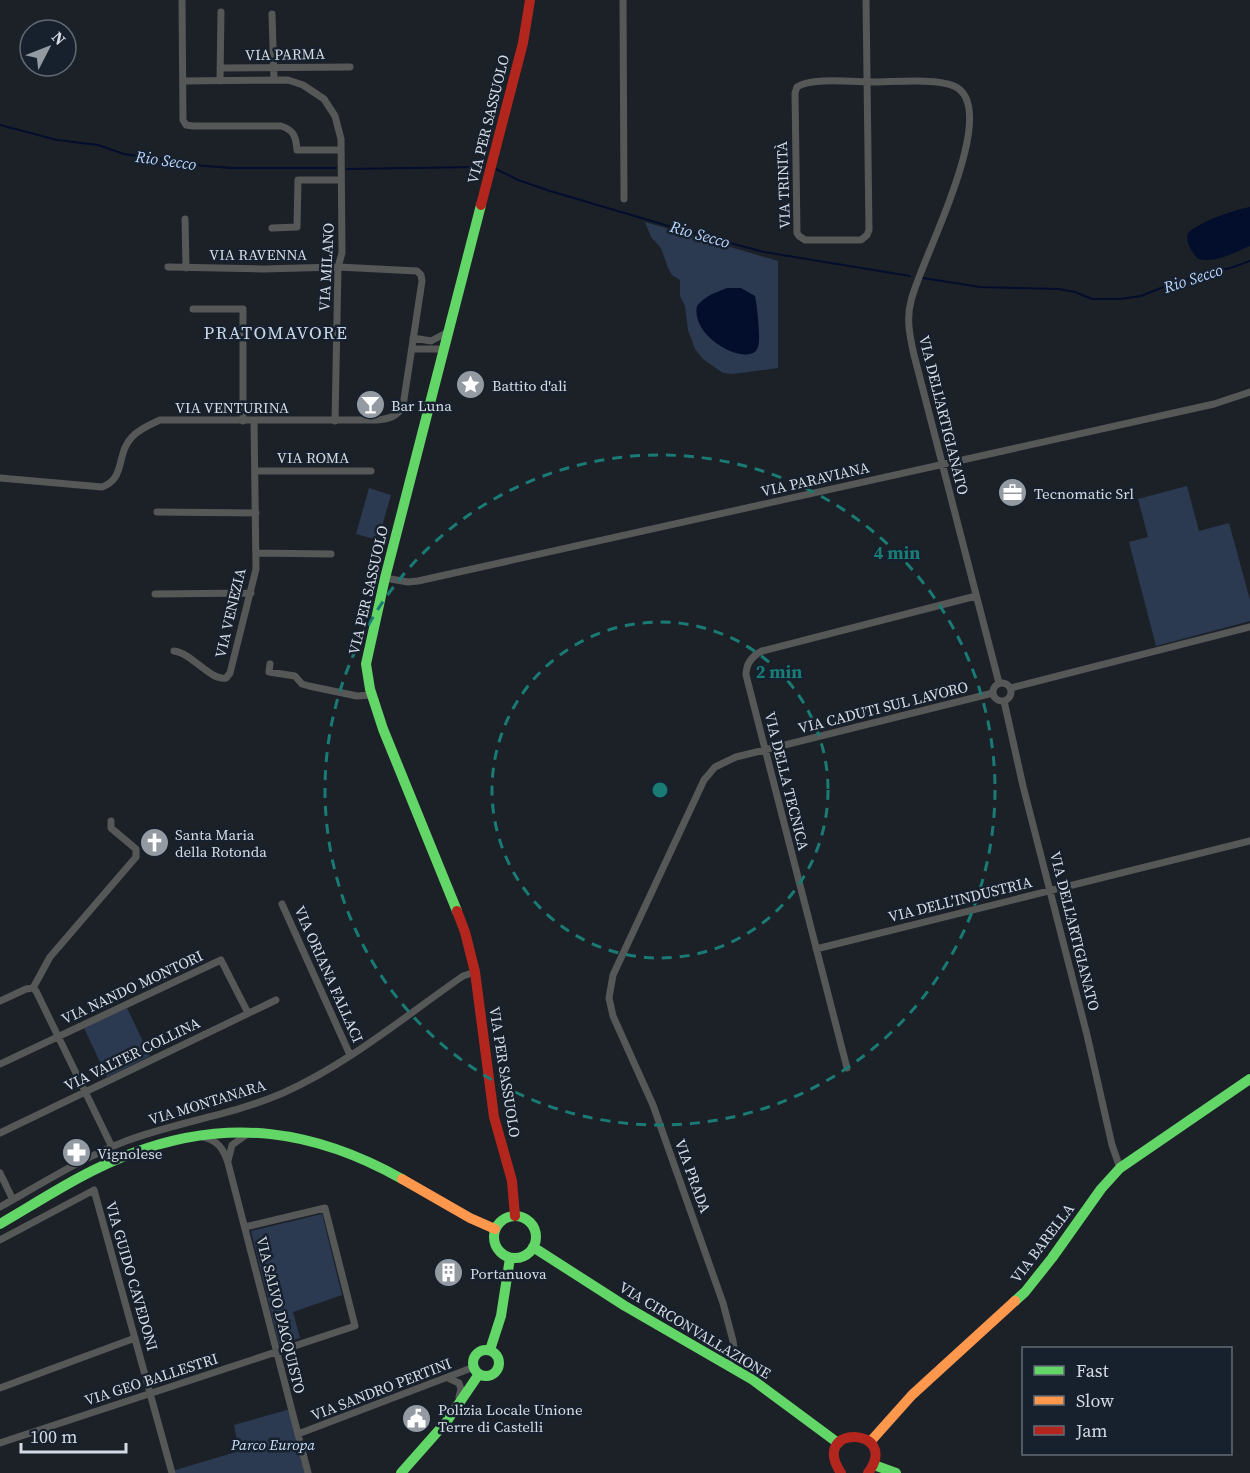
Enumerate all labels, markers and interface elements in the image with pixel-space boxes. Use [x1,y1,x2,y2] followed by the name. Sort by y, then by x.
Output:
[18,18,78,78] north arrow
[47,26,71,50] text: N
[245,43,325,65] street label: VIA PARMA
[462,52,514,186] street label: VIA PER SASSUOLO
[771,141,795,229] street label: VIA TRINITÀ
[133,145,198,175] water label: Rio Secco
[667,215,733,253] water label: Rio Secco
[313,222,339,312] street label: VIA MILANO
[209,244,307,265] street label: VIA RAVENNA
[1160,258,1226,298] water label: Rio Secco
[204,320,348,345] district label: PRATOMAVORE
[914,333,974,497] street label: VIA DELL'ARTIGIANATO
[455,369,487,401] place icon: Battito d'ali
[492,375,567,396] place label: Battito d'ali
[354,389,386,421] bar icon: Bar Luna
[391,395,452,416] place label: Bar Luna
[175,397,289,418] street label: VIA VENTURINA
[277,447,349,468] street label: VIA ROMA
[759,456,871,502] street label: VIA PARAVIANA
[997,477,1029,509] office icon: Tecnomatic Srl
[1034,483,1134,504] place label: Tecnomatic Srl
[343,523,393,657] street label: VIA PER SASSUOLO
[874,540,920,565] text: 4 min
[209,566,251,660] street label: VIA VENEZIA
[756,659,802,684] text: 2 min
[796,676,970,738] street label: VIA CADUTI SUL LAVORO
[760,709,814,853] street label: VIA DELLA TECNICA
[650,780,670,800] centre of rings
[175,824,267,862] place label: Santa Maria della Rotonda
[138,827,170,859] church icon: Santa Maria della Rotonda
[1045,849,1105,1013] street label: VIA DELL'ARTIGIANATO
[886,871,1034,927] street label: VIA DELL’INDUSTRIA
[289,902,369,1046] street label: VIA ORIANA FALLACI
[58,945,206,1029] street label: VIA NANDO MONTORI
[484,1005,526,1139] street label: VIA PER SASSUOLO
[60,1012,204,1096] street label: VIA VALTER COLLINA
[146,1074,268,1130] street label: VIA MONTANARA
[670,1136,716,1216] street label: VIA PRADA
[60,1137,92,1169] pharmacy icon: Vignolese
[97,1143,163,1164] place label: Vignolese
[101,1199,163,1353] street label: VIA GUIDO CAVEDONI
[1005,1199,1079,1287] street label: VIA BARELLA
[251,1234,311,1396] street label: VIA SALVO D'ACQUISTO
[433,1257,465,1289] building icon: Portanuova
[470,1263,547,1284] place label: Portanuova
[615,1276,775,1384] street label: VIA CIRCONVALLAZIONE
[81,1347,221,1411] street label: VIA GEO BALLESTRI
[1022,1347,1232,1455] legend
[308,1352,454,1426] street label: VIA SANDRO PERTINI
[1076,1358,1109,1383] text: Fast
[1076,1388,1114,1413] text: Slow
[438,1399,583,1437] place label: Polizia Locale Unione Terre di Castelli
[401,1402,433,1434] public building icon: Polizia Locale Unione Terre di Castelli
[21,1416,126,1454] scale bar
[1075,1418,1108,1443] text: Jam
[30,1424,77,1449] text: 100 m
[230,1434,315,1455] park label: Parco Europa

